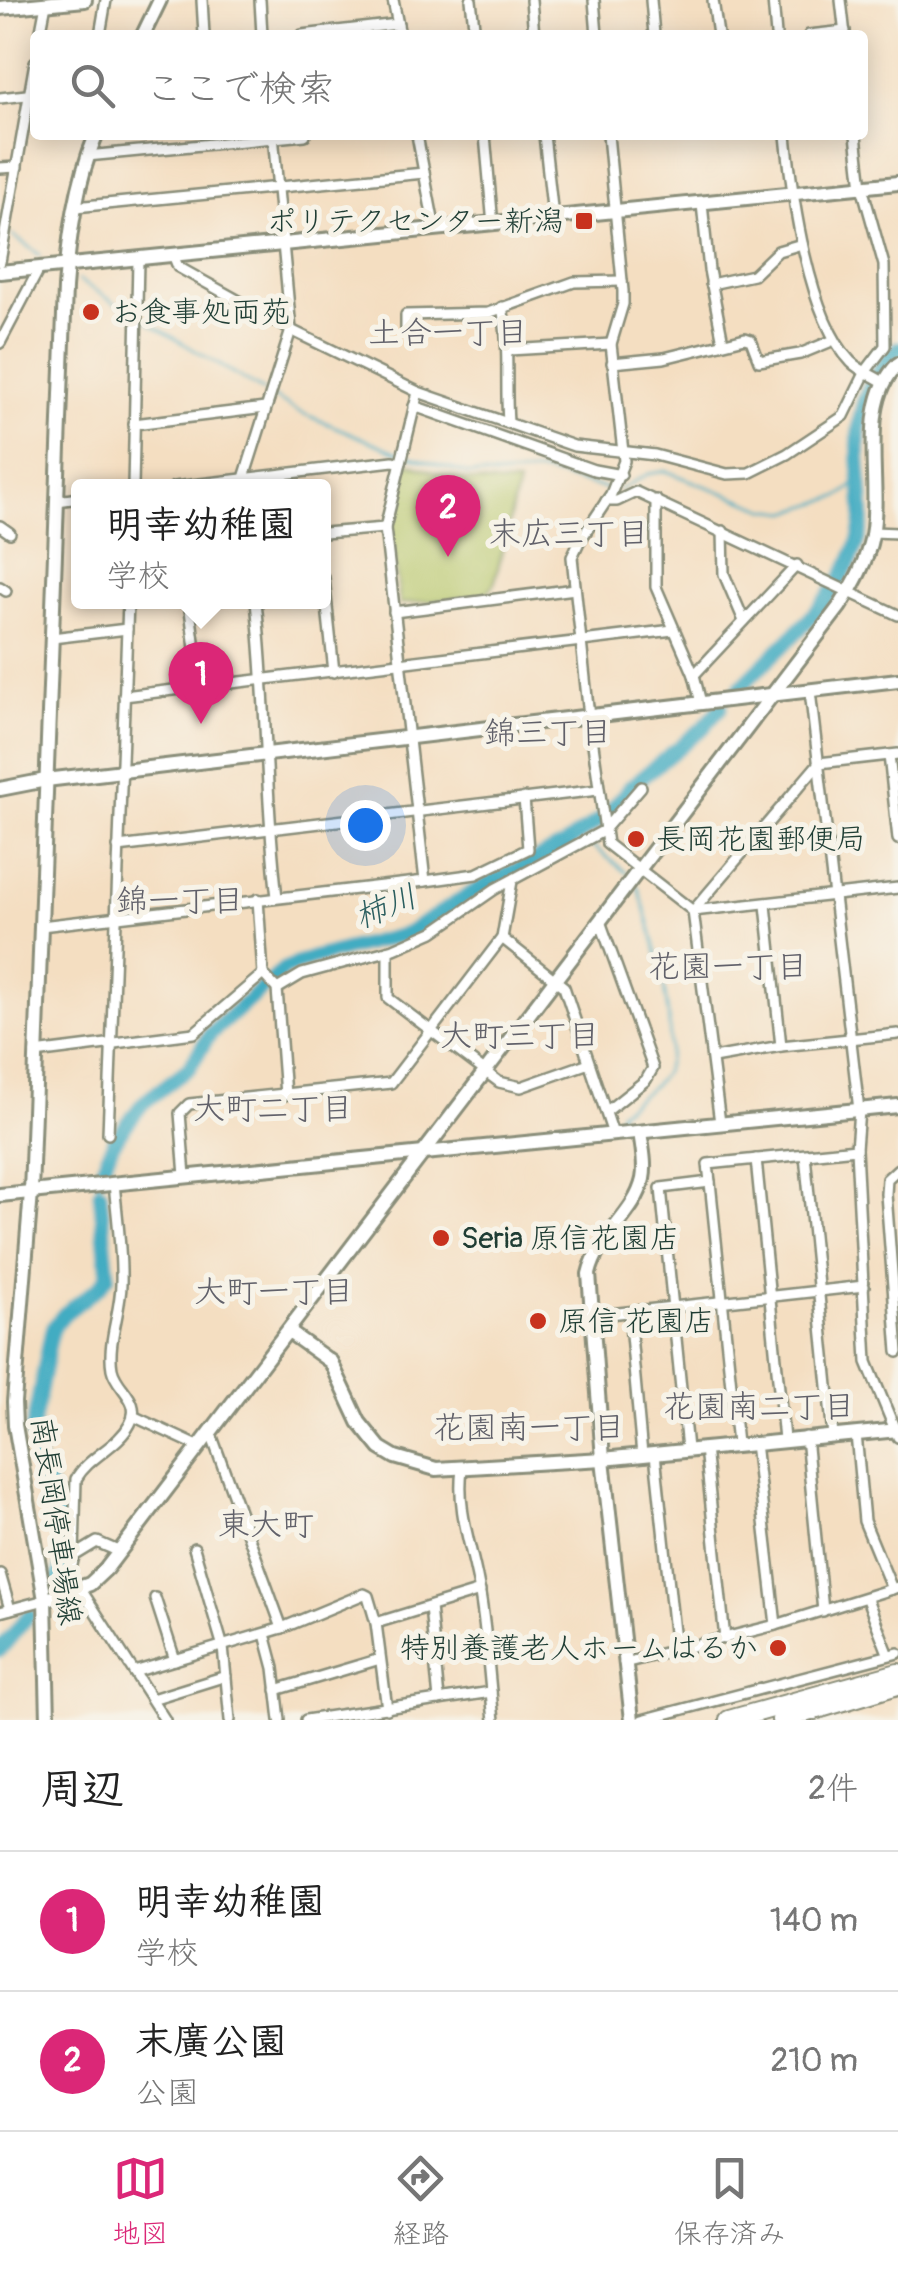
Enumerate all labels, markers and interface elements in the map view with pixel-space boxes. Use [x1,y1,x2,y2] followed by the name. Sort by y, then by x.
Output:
[30,30,868,140] search box
[65,58,120,113] icon: search
[145,65,335,113] text: ここで検索
[266,203,564,240] place label: ポリテクセンター新潟
[573,210,595,232] marker: ポリテクセンター新潟
[111,294,291,331] place label: お食事処両苑
[80,301,102,323] marker: お食事処両苑
[368,313,528,353] district label: 土合一丁目
[416,474,480,557] pin: 2
[71,479,331,609] popup
[106,501,296,549] text: 明幸幼稚園
[489,514,649,554] district label: 末広三丁目
[106,556,170,596] text: 学校
[168,642,234,724] pin: 1
[484,713,612,753] district label: 錦三丁目
[340,800,391,851] your location
[656,821,866,858] place label: 長岡花園郵便局
[625,828,647,850] marker: 長岡花園郵便局
[349,876,423,938] water label: 柿川
[116,881,244,921] district label: 錦一丁目
[648,947,808,987] district label: 花園一丁目
[440,1016,600,1056] district label: 大町三丁目
[193,1089,353,1129] district label: 大町二丁目
[461,1220,680,1257] place label: Seria 原信花園店
[430,1227,452,1249] marker: Seria 原信花園店
[194,1272,354,1312] district label: 大町一丁目
[558,1303,715,1340] place label: 原信 花園店
[527,1310,549,1332] marker: 原信 花園店
[663,1387,855,1427] district label: 花園南二丁目
[433,1408,625,1448] district label: 花園南一丁目
[23,1414,89,1628] street label: 南長岡停車場線
[218,1505,314,1545] district label: 東大町
[400,1630,758,1667] place label: 特別養護老人ホームはるか
[767,1637,789,1659] marker: 特別養護老人ホームはるか
[40,1764,124,1816] text: 周辺
[808,1769,858,1809] text: 2件
[135,1878,325,1926] text: 明幸幼稚園
[66,1901,79,1941] text: 1
[770,1901,858,1941] text: 140 m
[135,1933,199,1973] text: 学校
[135,2018,287,2066] text: 末廣公園
[64,2041,81,2081] text: 2
[770,2041,858,2081] text: 210 m
[135,2073,199,2113] text: 公園
[112,2151,168,2252] tab: 地図
[393,2151,449,2252] tab: 経路
[674,2151,786,2252] tab: 保存済み

